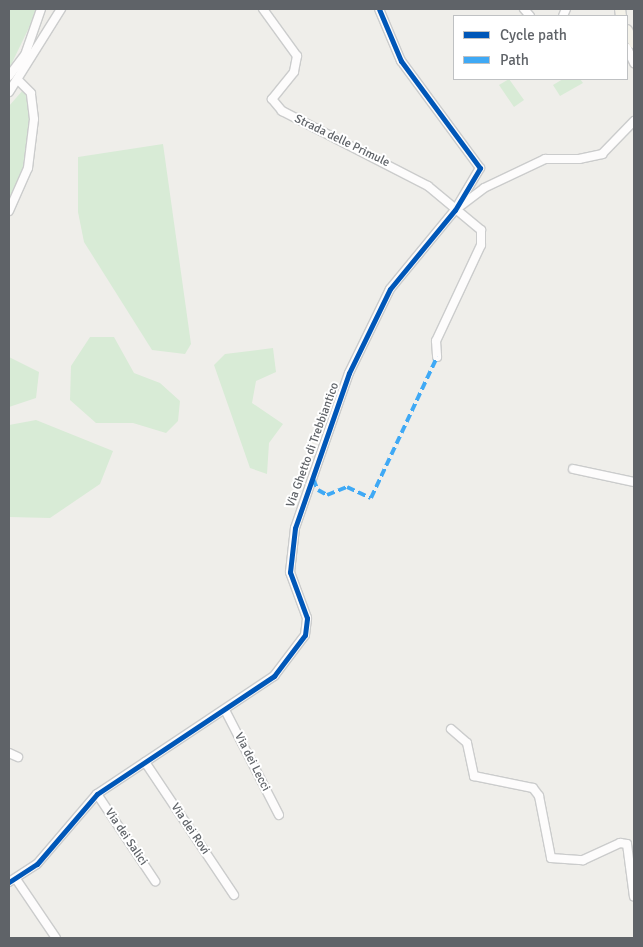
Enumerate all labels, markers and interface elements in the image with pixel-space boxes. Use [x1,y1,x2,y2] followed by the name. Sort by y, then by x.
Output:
[453,15,628,80] legend
[500,26,567,44] text: Cycle path
[500,51,529,69] text: Path
[292,112,392,170] street label: Strada delle Primule
[284,381,342,509] street label: Via Ghetto di Trebbiantico
[231,730,273,794] street label: Via dei Lecci
[168,801,212,857] street label: Via dei Rovi
[102,806,150,868] street label: Via dei Salici

